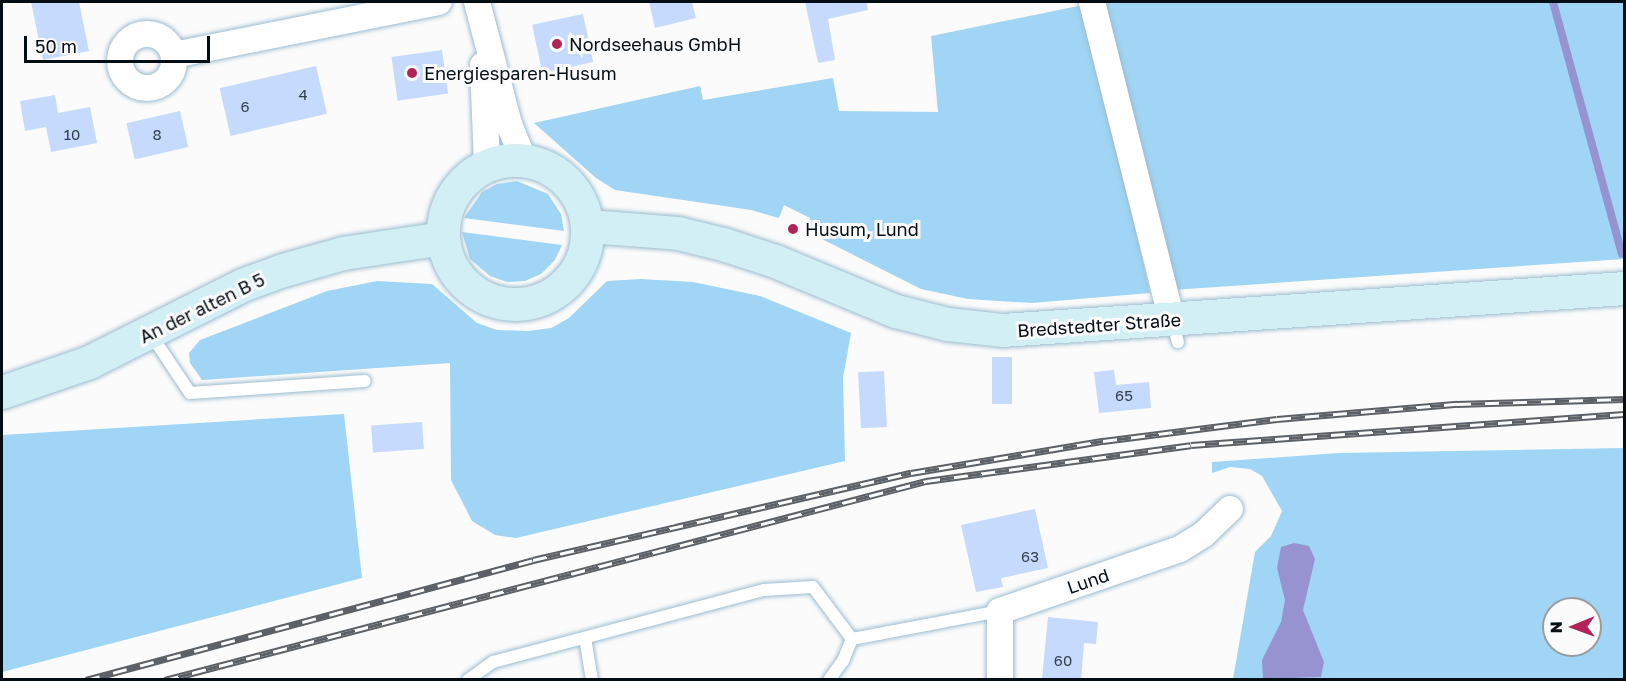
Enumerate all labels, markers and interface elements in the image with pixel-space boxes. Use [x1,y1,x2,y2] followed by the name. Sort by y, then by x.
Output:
[27,24,213,62] scale bar
[569,33,741,55] place label: Nordseehaus GmbH
[35,35,77,57] text: 50 m
[550,37,564,51] marker: Nordseehaus GmbH
[424,62,617,84] place label: Energiesparen-Husum
[405,66,419,80] marker: Energiesparen-Husum
[298,86,308,104] house number: 4
[240,98,250,116] house number: 6
[64,126,80,144] house number: 10
[152,126,162,144] house number: 8
[805,218,919,240] place label: Husum, Lund
[786,222,800,236] marker: Husum, Lund
[136,268,268,348] street label: An der alten B 5
[1016,309,1182,341] street label: Bredstedter Straße
[1115,387,1133,405] house number: 65
[1021,548,1039,566] house number: 63
[1064,564,1112,598] street label: Lund
[1542,597,1602,657] north arrow
[1546,621,1566,634] text: N
[1054,652,1072,670] house number: 60

